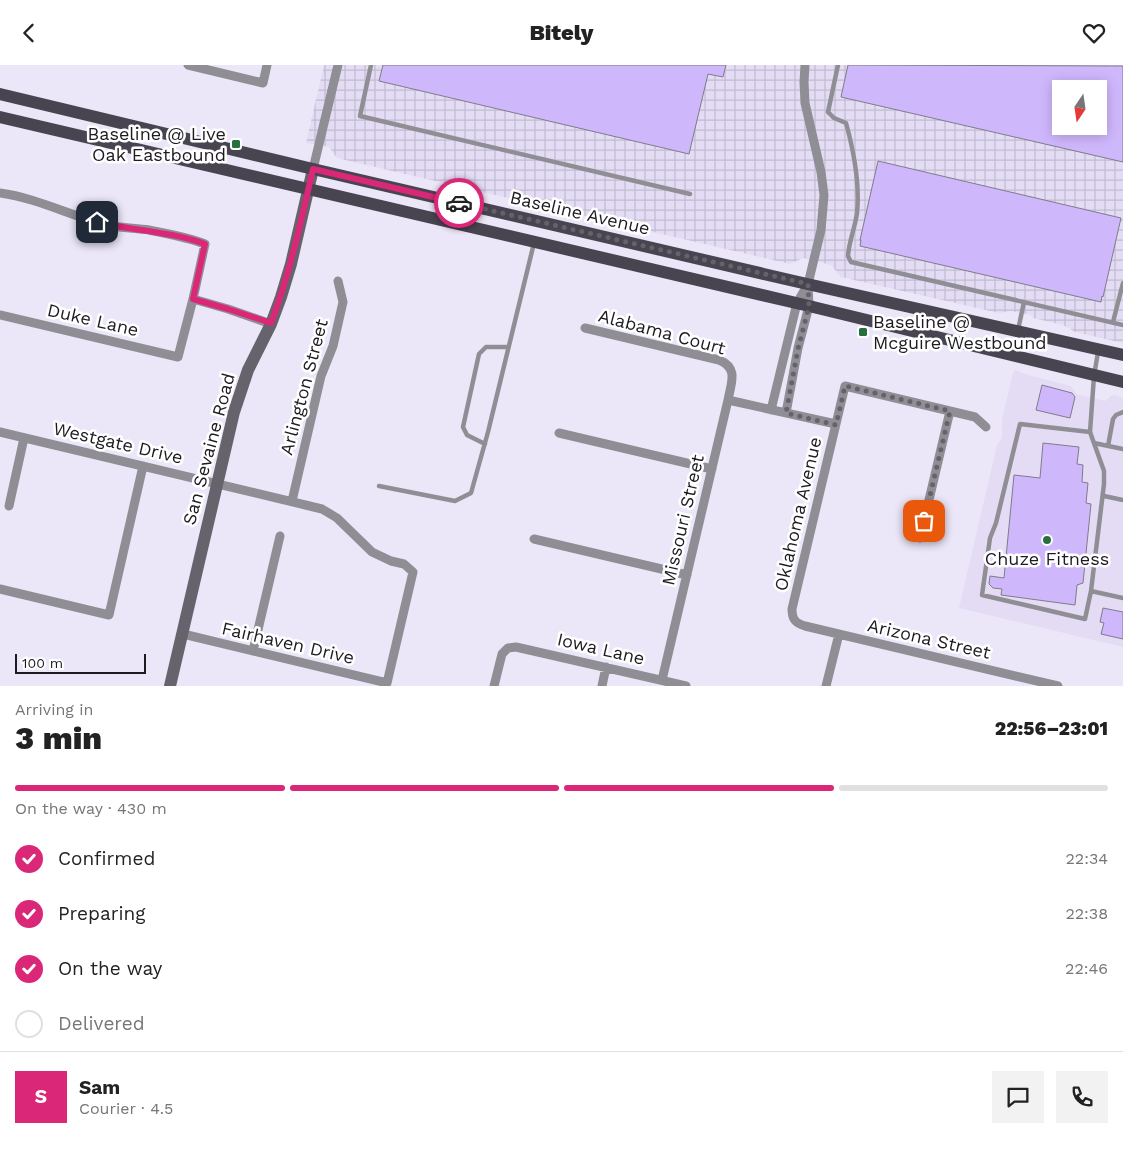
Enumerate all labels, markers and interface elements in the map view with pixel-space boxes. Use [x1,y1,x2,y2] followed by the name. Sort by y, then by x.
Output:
[15,19,43,47] icon: back
[1080,19,1108,47] icon: heart
[529,20,594,45] text: Bitely
[1052,80,1108,135] north arrow
[1052,80,1107,135] map controls
[88,123,226,165] place label: Baseline @ Live Oak Eastbound
[230,138,242,150] marker: Baseline @ Live Oak Eastbound
[434,178,484,228] courier
[508,186,652,239] street label: Baseline Avenue
[445,189,473,217] icon: car
[76,201,118,243] pin
[83,208,111,236] icon: home
[45,299,141,340] street label: Duke Lane
[596,304,728,359] street label: Alabama Court
[873,311,1047,353] place label: Baseline @ Mcguire Westbound
[275,316,332,457] street label: Arlington Street
[857,326,869,338] marker: Baseline @ Mcguire Westbound
[178,371,239,527] street label: San Sevaine Road
[51,417,185,468] street label: Westgate Drive
[770,435,825,593] street label: Oklahoma Avenue
[657,452,708,587] street label: Missouri Street
[903,500,945,542] pin
[910,507,938,535] icon: bag
[1041,534,1053,546] marker: Chuze Fitness
[985,548,1109,569] place label: Chuze Fitness
[866,614,993,663] street label: Arizona Street
[220,617,356,668] street label: Fairhaven Drive
[555,628,647,669] street label: Iowa Lane
[15,651,146,674] scale bar
[22,655,63,671] text: 100 m
[15,700,93,719] text: Arriving in
[995,717,1108,740] text: 22:56–23:01
[15,719,102,757] text: 3 min
[15,799,167,818] text: On the way · 430 m
[15,845,43,873] icon: check
[58,847,155,870] text: Confirmed
[1066,849,1108,868] text: 22:34
[15,900,43,928] icon: check
[58,902,145,925] text: Preparing
[1065,904,1108,923] text: 22:38
[15,955,43,983] icon: check
[58,957,162,980] text: On the way
[1065,959,1108,978] text: 22:46
[58,1012,145,1035] text: Delivered
[992,1071,1044,1123] button: chat
[1056,1071,1108,1123] button: phone
[79,1076,120,1099] text: Sam
[35,1085,47,1108] text: S
[79,1099,173,1118] text: Courier · 4.5

